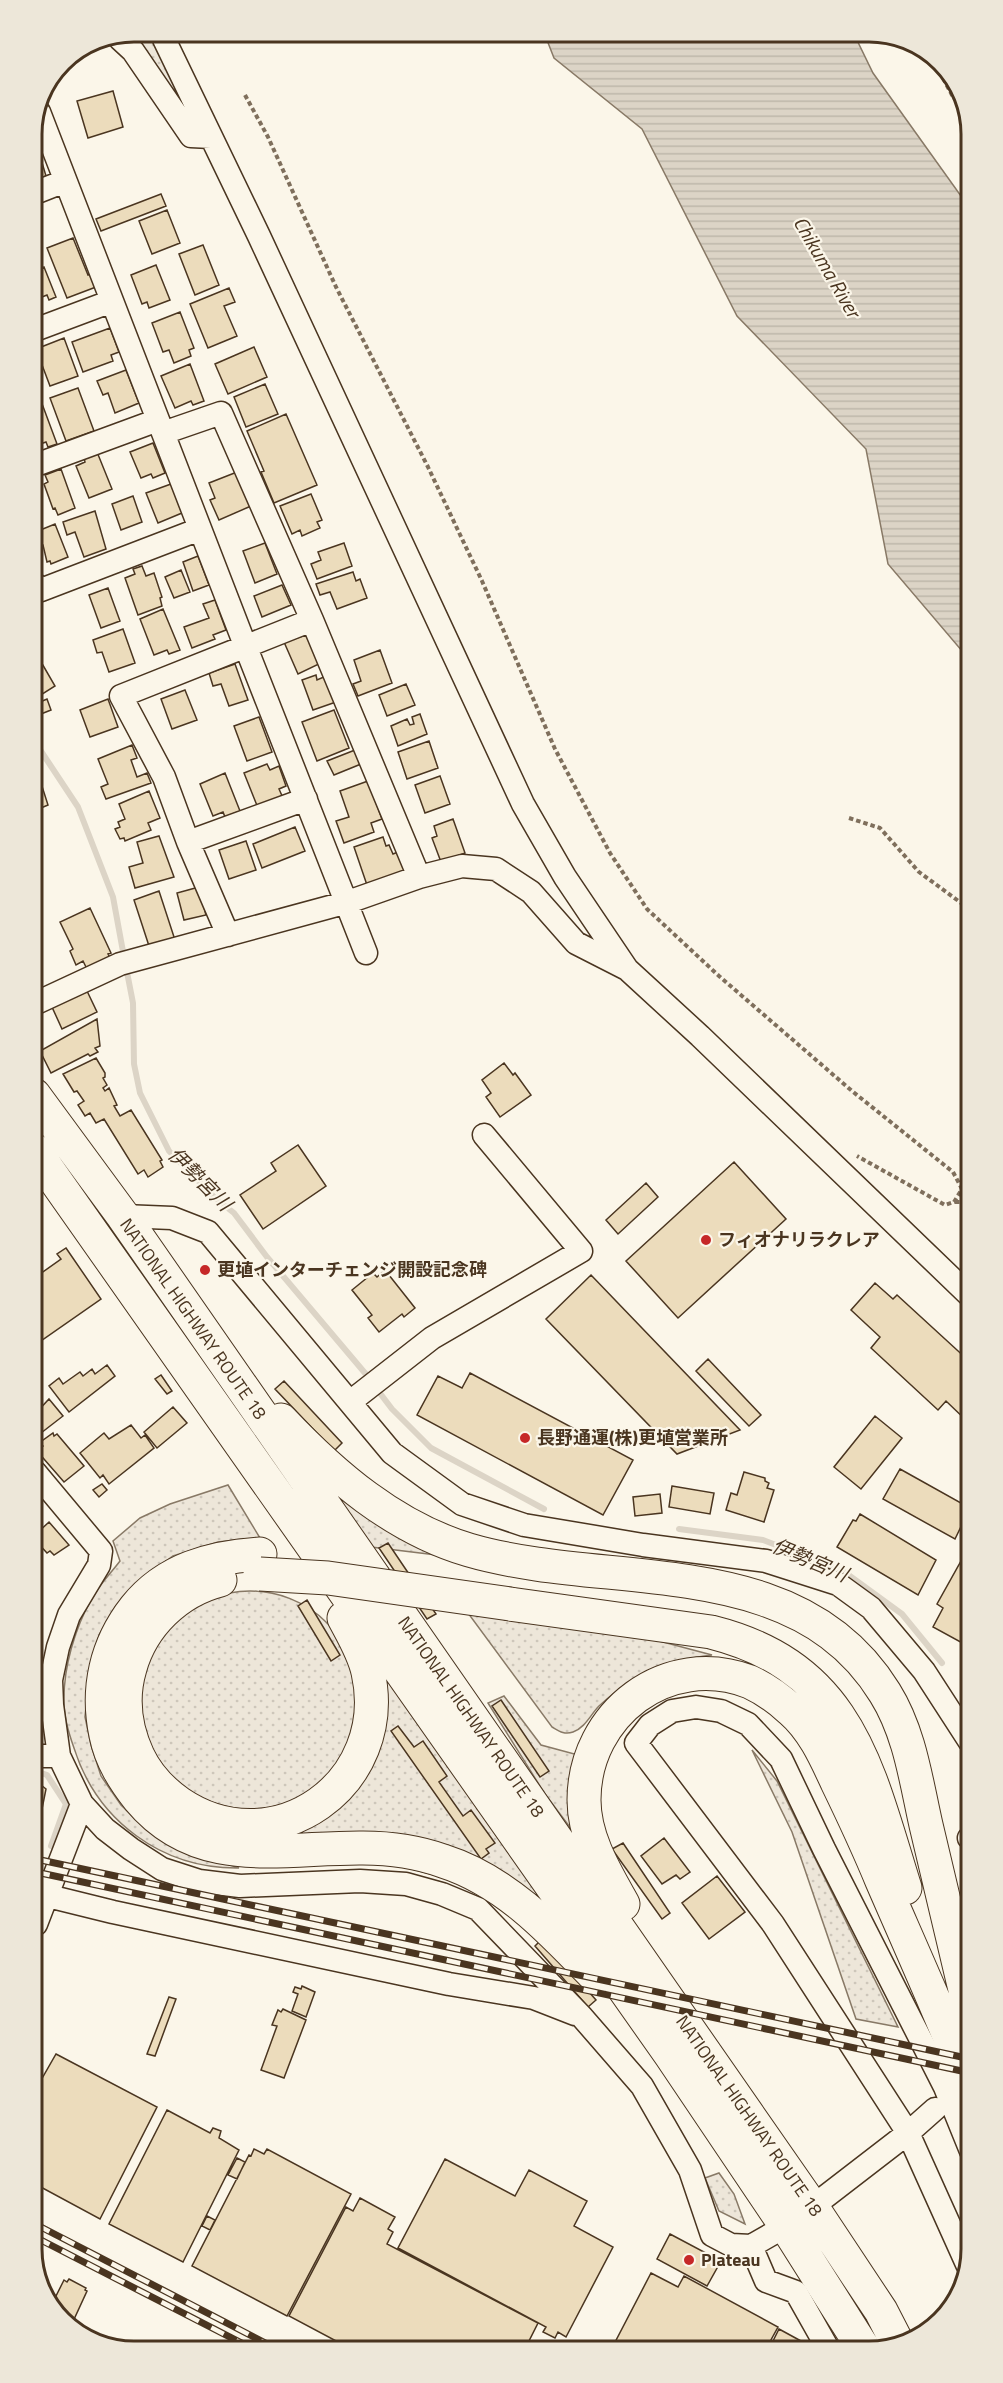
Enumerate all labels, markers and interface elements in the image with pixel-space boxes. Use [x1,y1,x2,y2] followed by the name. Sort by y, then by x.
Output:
[786,210,870,326] water label: Chikuma River
[161,1139,241,1219] water label: 伊勢宮川
[113,1213,273,1425] street label: NATIONAL HIGHWAY ROUTE 18
[718,1226,880,1253] place label: フィオナリラクレア
[699,1233,713,1247] marker: フィオナリラクレア
[217,1256,487,1283] place label: 更埴インターチェンジ開設記念碑
[198,1263,212,1277] marker: 更埴インターチェンジ開設記念碑
[537,1424,728,1451] place label: 長野通運(株)更埴営業所
[518,1431,532,1445] marker: 長野通運(株)更埴営業所
[767,1530,855,1590] water label: 伊勢宮川
[391,1611,551,1823] street label: NATIONAL HIGHWAY ROUTE 18
[669,2010,829,2222] street label: NATIONAL HIGHWAY ROUTE 18
[701,2246,761,2273] place label: Plateau
[682,2253,696,2267] marker: Plateau

